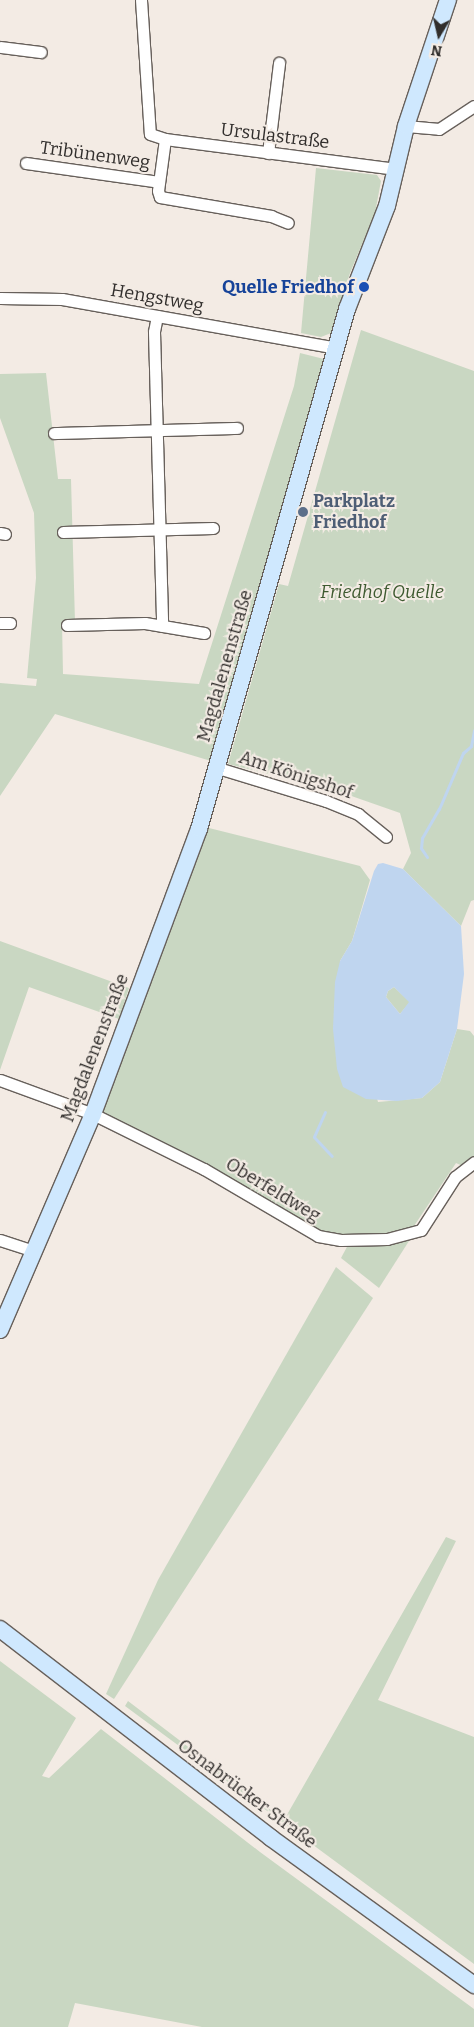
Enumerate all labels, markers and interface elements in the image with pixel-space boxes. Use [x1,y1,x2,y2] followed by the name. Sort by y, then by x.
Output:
[414,10,464,60] north arrow
[430,41,443,60] text: N
[219,119,331,153] street label: Ursulastraße
[39,137,151,173] street label: Tribünenweg
[222,276,354,298] place label: Quelle Friedhof
[109,279,205,317] street label: Hengstweg
[358,281,370,293] marker: Quelle Friedhof
[313,491,395,534] place label: Parkplatz Friedhof
[297,506,309,518] marker: Parkplatz Friedhof
[320,581,444,603] park label: Friedhof Quelle
[193,588,257,744] street label: Magdalenenstraße
[236,746,356,804] street label: Am Königshof
[57,971,133,1125] street label: Magdalenenstraße
[222,1153,324,1227] street label: Oberfeldweg
[173,1735,321,1853] street label: Osnabrücker Straße

